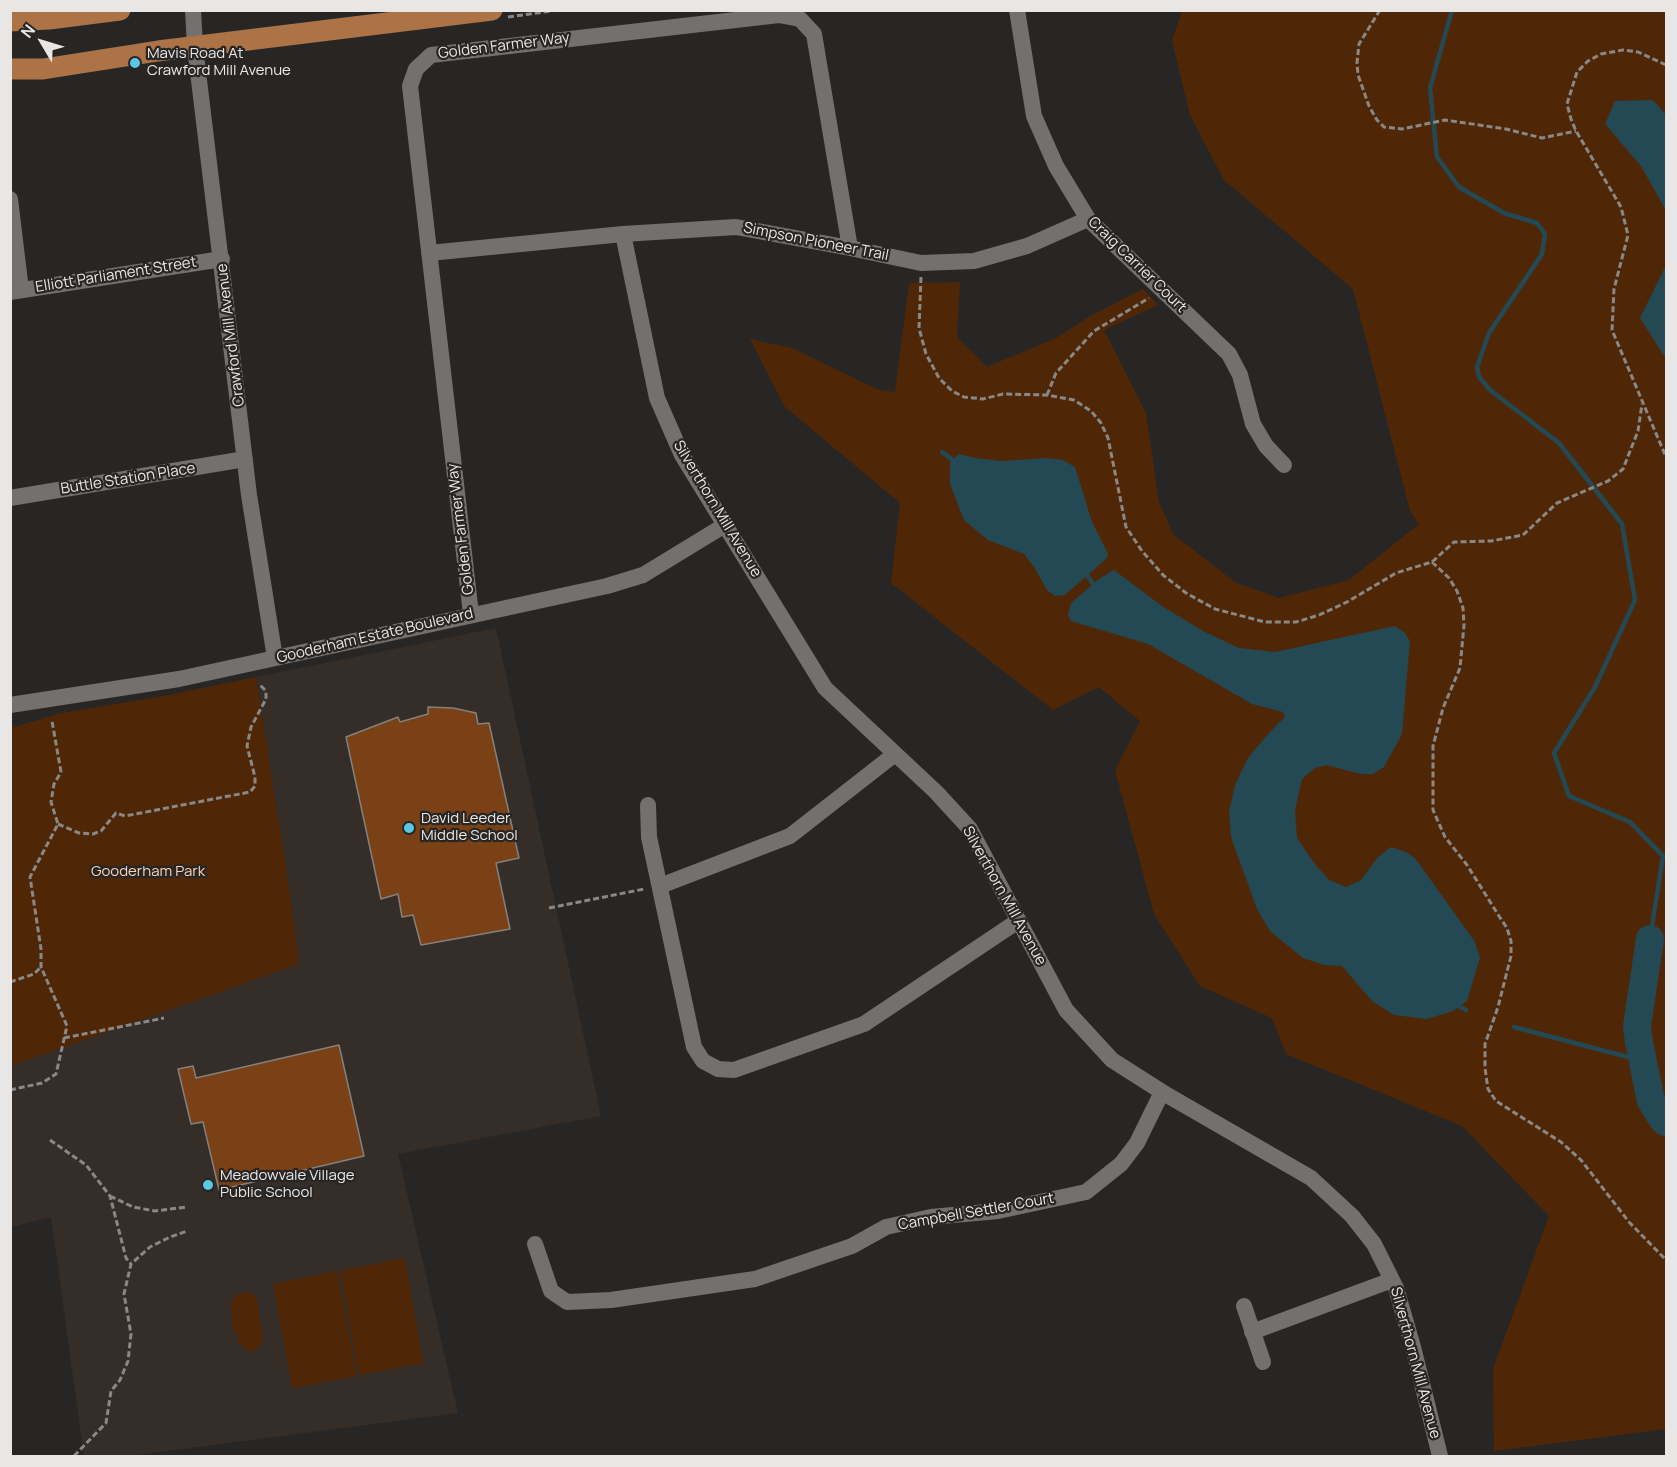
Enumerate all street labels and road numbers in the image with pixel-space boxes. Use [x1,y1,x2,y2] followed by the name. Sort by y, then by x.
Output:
[437,29,571,63] street label: Golden Farmer Way
[1084,213,1190,317] street label: Craig Carrier Court
[742,219,890,265] street label: Simpson Pioneer Trail
[34,253,198,297] street label: Elliott Parliament Street
[213,262,249,408] street label: Crawford Mill Avenue
[669,437,765,581] street label: Silverthorn Mill Avenue
[59,459,197,499] street label: Buttle Station Place
[444,462,478,596] street label: Golden Farmer Way
[275,605,475,667] street label: Gooderham Estate Boulevard
[958,823,1050,969] street label: Silverthorn Mill Avenue
[897,1189,1055,1235] street label: Campbell Settler Court
[1386,1285,1444,1441] street label: Silverthorn Mill Avenue

